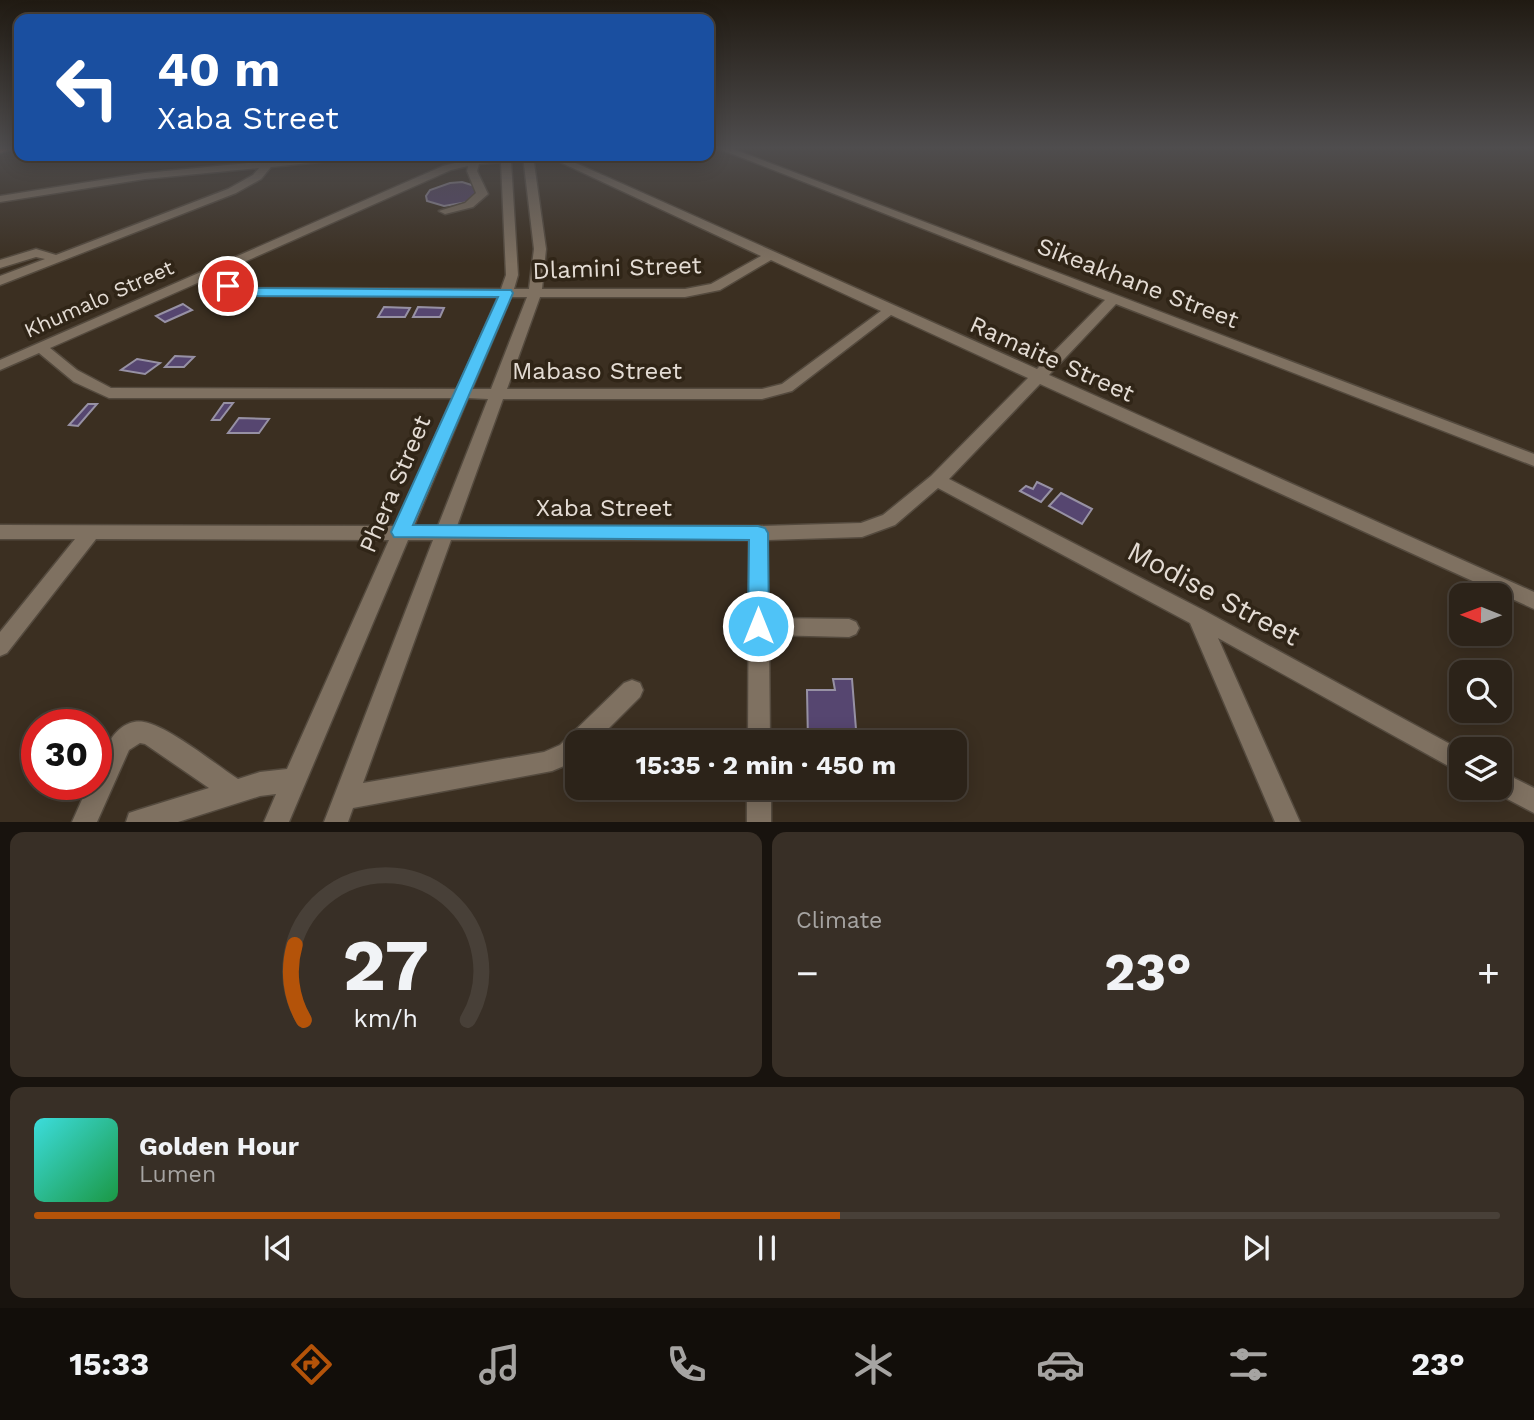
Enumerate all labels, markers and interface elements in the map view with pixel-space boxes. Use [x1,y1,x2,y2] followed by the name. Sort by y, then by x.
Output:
[157,40,280,98] text: 40 m
[42,42,133,133] icon: left
[157,99,339,137] text: Xaba Street
[1033,232,1243,334] street label: Sikeakhane Street
[532,251,702,285] street label: Dlamini Street
[20,254,178,343] street label: Khumalo Street
[198,256,258,316] pin
[209,267,247,305] icon: arrive
[966,310,1138,408] street label: Ramaite Street
[512,357,682,385] street label: Mabaso Street
[354,411,436,557] street label: Phera Street
[536,494,672,522] street label: Xaba Street
[1122,534,1306,653] street label: Modise Street
[1449,583,1512,646] north arrow
[1449,583,1512,800] map controls
[721,589,795,663] position arrow
[1449,660,1512,723] button: search
[21,709,112,800] speed limit sign: 30
[1449,737,1512,800] button: layers
[636,750,896,780] text: 15:35 · 2 min · 450 m
[796,907,882,934] text: Climate
[343,923,429,1009] text: 27
[1104,942,1192,1003] text: 23°
[796,951,819,995] text: −
[1477,951,1500,995] text: +
[354,1004,418,1033] text: km/h
[139,1131,299,1161] text: Golden Hour
[139,1161,216,1188] text: Lumen
[259,1229,297,1267] icon: previous
[748,1229,786,1267] icon: pause
[1237,1229,1275,1267] icon: next
[287,1340,336,1389] icon: directions
[475,1340,524,1389] icon: music
[662,1340,711,1389] icon: phone
[849,1340,898,1389] icon: climate
[1036,1340,1085,1389] icon: car
[1224,1340,1273,1389] icon: filters
[69,1345,149,1383] text: 15:33
[1411,1345,1465,1383] text: 23°

